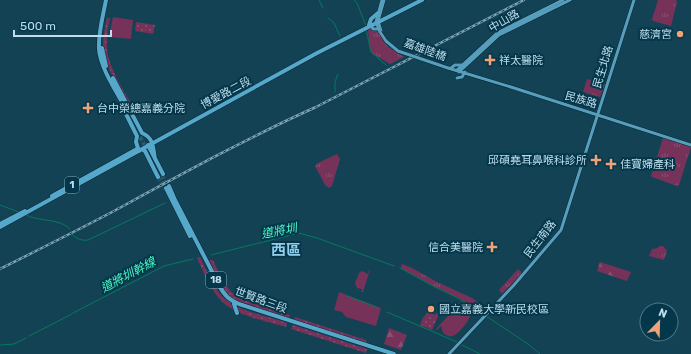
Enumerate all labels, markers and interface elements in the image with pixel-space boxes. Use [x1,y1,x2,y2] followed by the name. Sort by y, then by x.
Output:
[486,7,522,35] street label: 中山路
[14,12,111,38] scale bar
[20,19,56,33] text: 500 m
[639,28,672,41] place label: 慈濟宮
[675,29,685,39] marker: 慈濟宮
[402,36,448,64] street label: 嘉雄陸橋
[590,44,616,90] street label: 民生北路
[484,54,496,66] marker: 祥太醫院
[499,54,543,67] place label: 祥太醫院
[199,74,253,112] street label: 博愛路二段
[563,89,599,111] street label: 民族路
[82,102,94,114] marker: 台中榮總嘉義分院
[97,102,185,115] place label: 台中榮總嘉義分院
[488,154,587,167] place label: 邱碩堯耳鼻喉科診所
[590,154,602,166] marker: 邱碩堯耳鼻喉科診所
[605,158,617,170] marker: 佳寶婦產科
[620,158,675,171] place label: 佳寶婦產科
[65,177,79,193] road number: 1
[521,218,559,260] street label: 民生南路
[260,220,300,241] water label: 道將圳
[271,241,301,259] district label: 西區
[428,241,483,254] place label: 信合美醫院
[486,241,498,253] marker: 信合美醫院
[98,254,160,295] water label: 道將圳幹線
[206,272,226,288] road number: 18
[233,284,289,316] street label: 世賢路三段
[639,302,679,342] north arrow
[439,303,549,316] place label: 國立嘉義大學新民校區
[426,304,436,314] marker: 國立嘉義大學新民校區
[657,306,669,321] text: N

